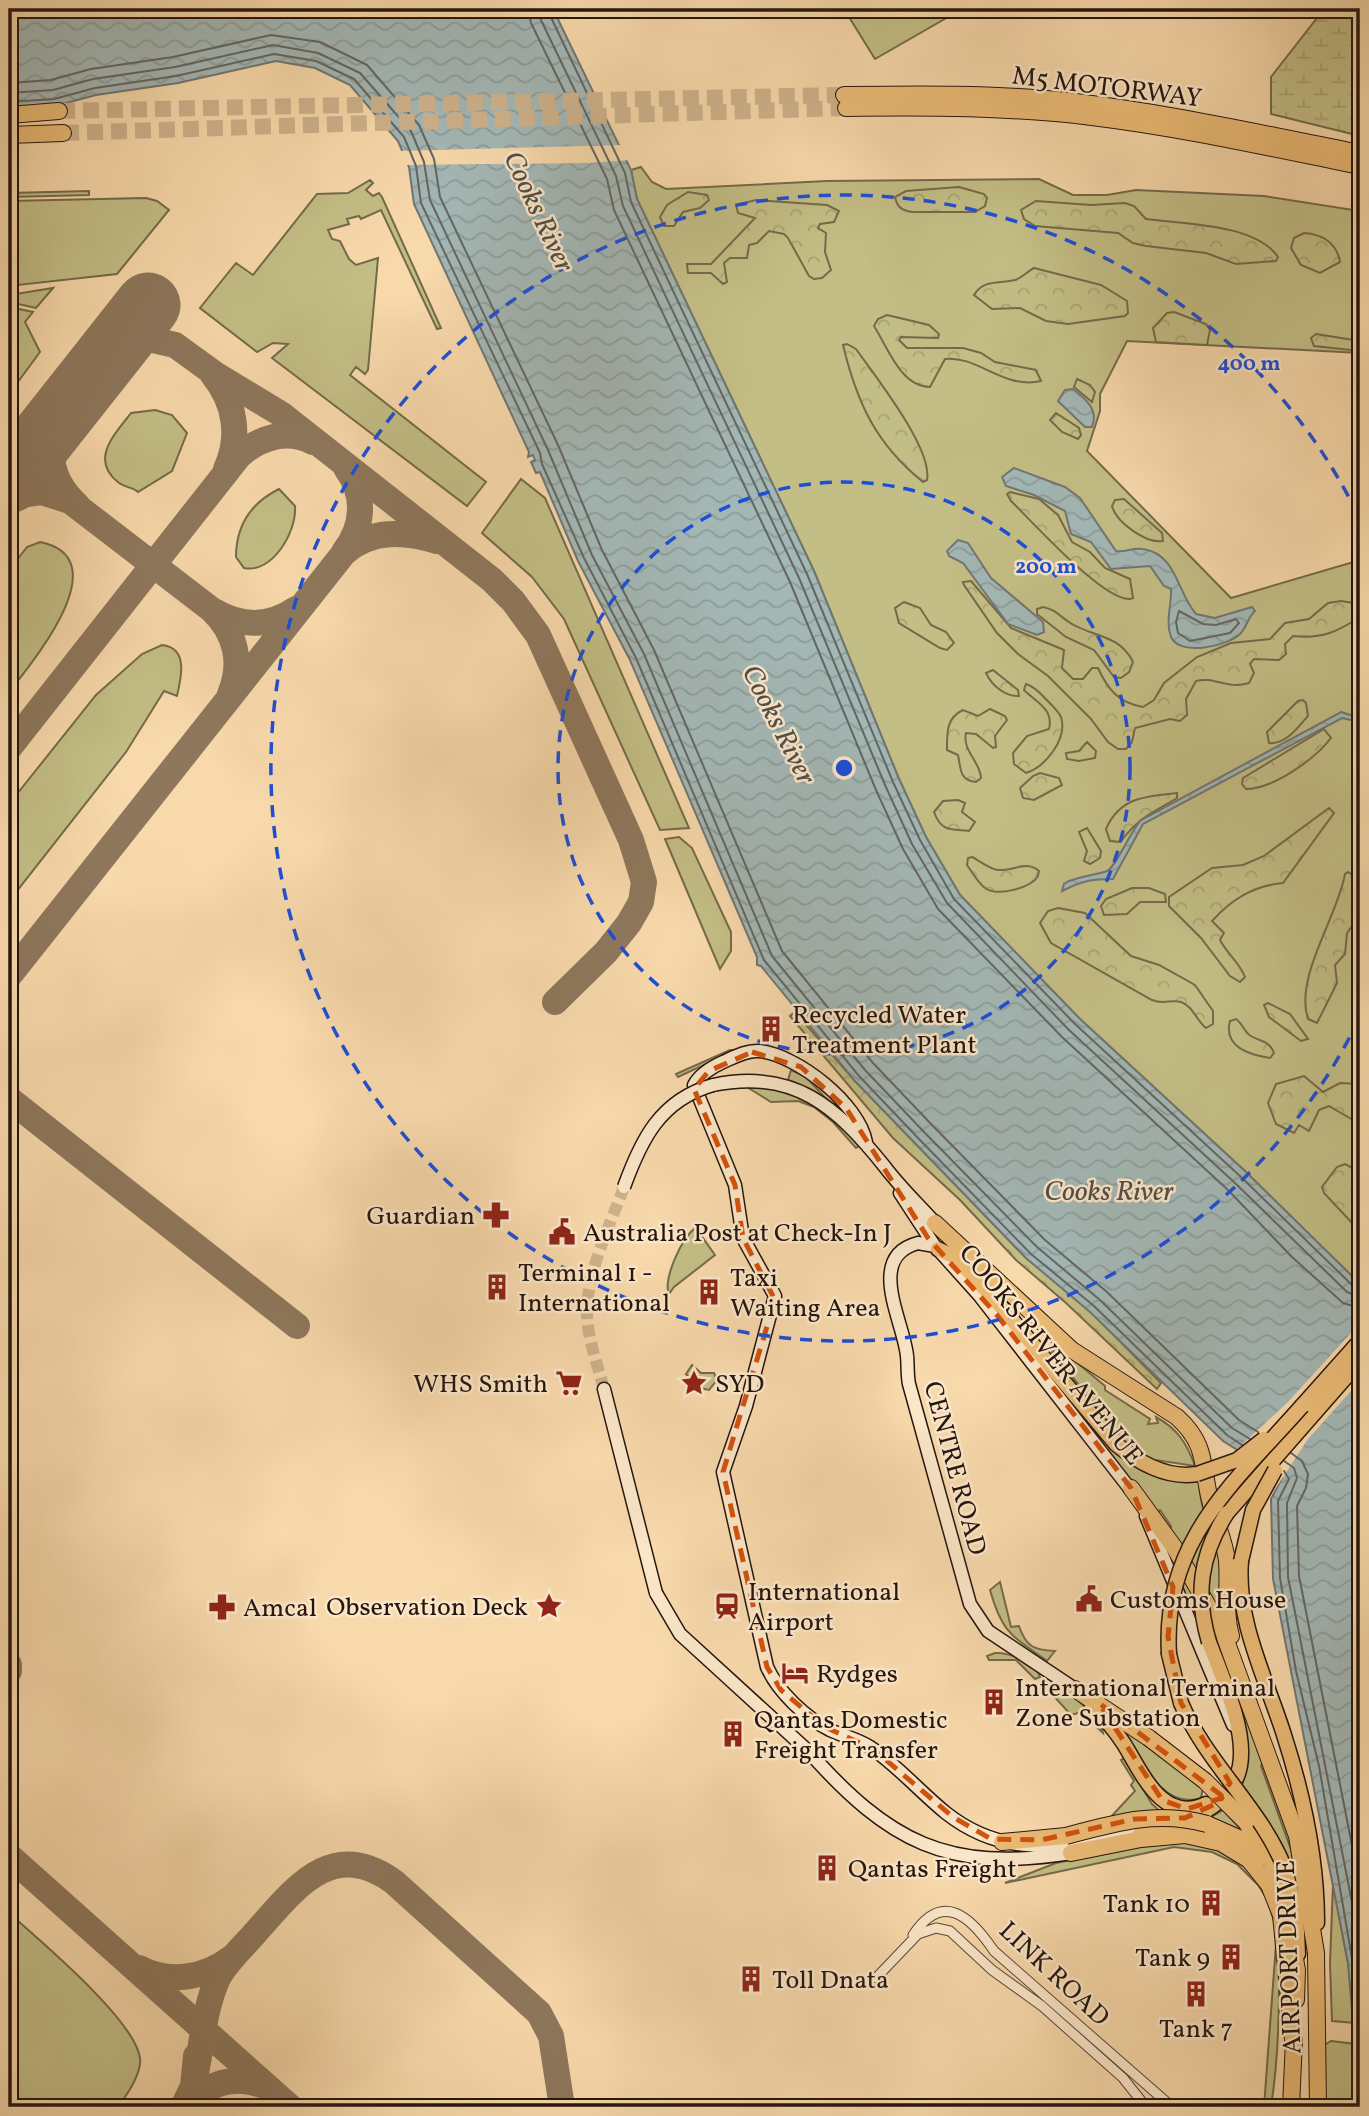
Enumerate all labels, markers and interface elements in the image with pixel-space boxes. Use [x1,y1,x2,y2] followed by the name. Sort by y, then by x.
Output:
[1010,58,1204,117] street label: M5 MOTORWAY
[493,145,583,279] water label: Cooks River
[1218,350,1280,379] text: 400 m
[1015,553,1077,582] text: 200 m
[731,659,825,792] water label: Cooks River
[832,756,856,780] centre of rings
[792,998,977,1064] place label: Recycled Water Treatment Plant
[756,1014,786,1044] building icon: Recycled Water Treatment Plant
[1044,1173,1174,1212] water label: Cooks River
[367,1199,475,1235] place label: Guardian
[481,1200,511,1230] pharmacy icon: Guardian
[583,1216,892,1252] place label: Australia Post at Check-In J
[547,1217,577,1247] public building icon: Australia Post at Check-In J
[950,1237,1151,1474] street label: COOKS RIVER AVENUE
[518,1256,670,1322] place label: Terminal 1 - International
[730,1261,880,1327] place label: Taxi Waiting Area
[482,1272,512,1302] building icon: Terminal 1 - International
[694,1277,724,1307] building icon: Taxi Waiting Area
[413,1367,548,1403] place label: WHS Smith
[715,1367,764,1403] place label: SYD
[554,1368,584,1398] supermarket icon: WHS Smith
[679,1368,709,1398] place icon: SYD
[914,1378,995,1559] street label: CENTRE ROAD
[748,1575,900,1641] place label: International Airport
[1110,1583,1286,1619] place label: Customs House
[1074,1584,1104,1614] public building icon: Customs House
[326,1590,528,1626] place label: Observation Deck
[243,1591,317,1627] place label: Amcal
[534,1591,564,1621] place icon: Observation Deck
[712,1591,742,1621] station icon: International Airport
[207,1592,237,1622] pharmacy icon: Amcal
[816,1657,898,1693] place label: Rydges
[780,1658,810,1688] hotel icon: Rydges
[1015,1671,1275,1737] place label: International Terminal Zone Substation
[979,1687,1009,1717] building icon: International Terminal Zone Substation
[754,1703,948,1769] place label: Qantas Domestic Freight Transfer
[718,1719,748,1749] building icon: Qantas Domestic Freight Transfer
[848,1852,1017,1888] place label: Qantas Freight
[812,1853,842,1883] building icon: Qantas Freight
[1269,1859,1311,2055] street label: AIRPORT DRIVE
[1103,1887,1190,1923] place label: Tank 10
[1196,1888,1226,1918] building icon: Tank 10
[990,1914,1117,2035] street label: LINK ROAD
[1135,1941,1210,1977] place label: Tank 9
[1216,1942,1246,1972] building icon: Tank 9
[772,1963,889,1999] place label: Toll Dnata
[736,1964,766,1994] building icon: Toll Dnata
[1181,1979,1211,2009] building icon: Tank 7
[1159,2012,1233,2048] place label: Tank 7

